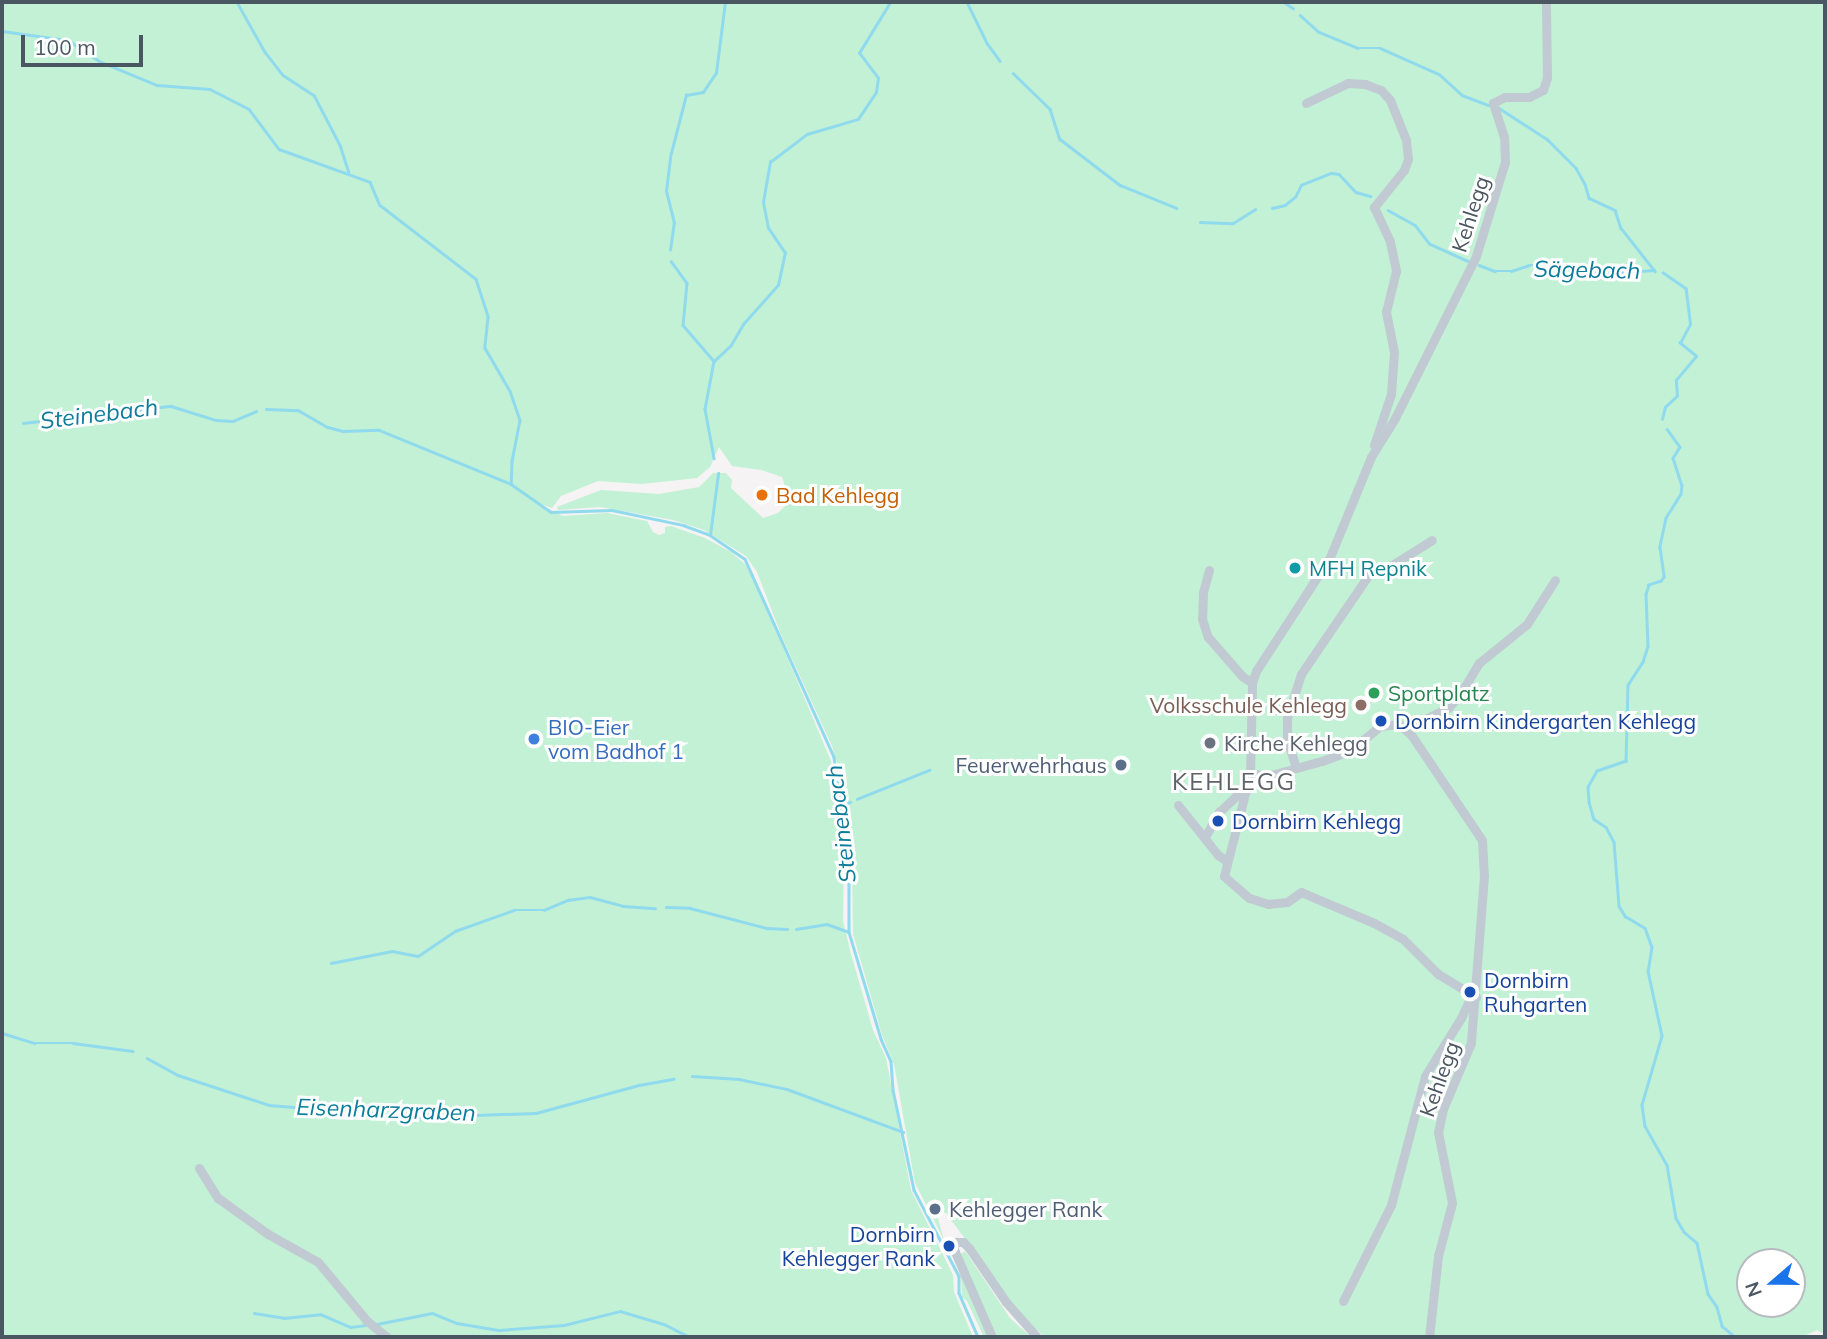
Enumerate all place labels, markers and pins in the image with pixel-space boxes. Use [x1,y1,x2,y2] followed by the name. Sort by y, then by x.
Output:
[776,482,900,508] place label: Bad Kehlegg
[754,487,770,503] marker: Bad Kehlegg
[1309,555,1427,581] place label: MFH Repnik
[1287,560,1303,576] marker: MFH Repnik
[1388,680,1490,706] place label: Sportplatz
[1366,685,1382,701] marker: Sportplatz
[1150,692,1347,718] place label: Volksschule Kehlegg
[1353,697,1369,713] marker: Volksschule Kehlegg
[1395,708,1696,734] place label: Dornbirn Kindergarten Kehlegg
[1373,713,1389,729] marker: Dornbirn Kindergarten Kehlegg
[548,714,684,764] place label: BIO-Eier vom Badhof 1
[1224,730,1368,756] place label: Kirche Kehlegg
[526,731,542,747] marker: BIO-Eier vom Badhof 1
[1202,735,1218,751] marker: Kirche Kehlegg
[955,752,1107,778] place label: Feuerwehrhaus
[1113,757,1129,773] marker: Feuerwehrhaus
[1232,808,1401,834] place label: Dornbirn Kehlegg
[1210,813,1226,829] marker: Dornbirn Kehlegg
[1484,967,1587,1017] place label: Dornbirn Ruhgarten
[1462,984,1478,1000] marker: Dornbirn Ruhgarten
[949,1196,1102,1222] place label: Kehlegger Rank
[927,1201,943,1217] marker: Kehlegger Rank
[782,1221,935,1271] place label: Dornbirn Kehlegger Rank
[941,1238,957,1254] marker: Dornbirn Kehlegger Rank

